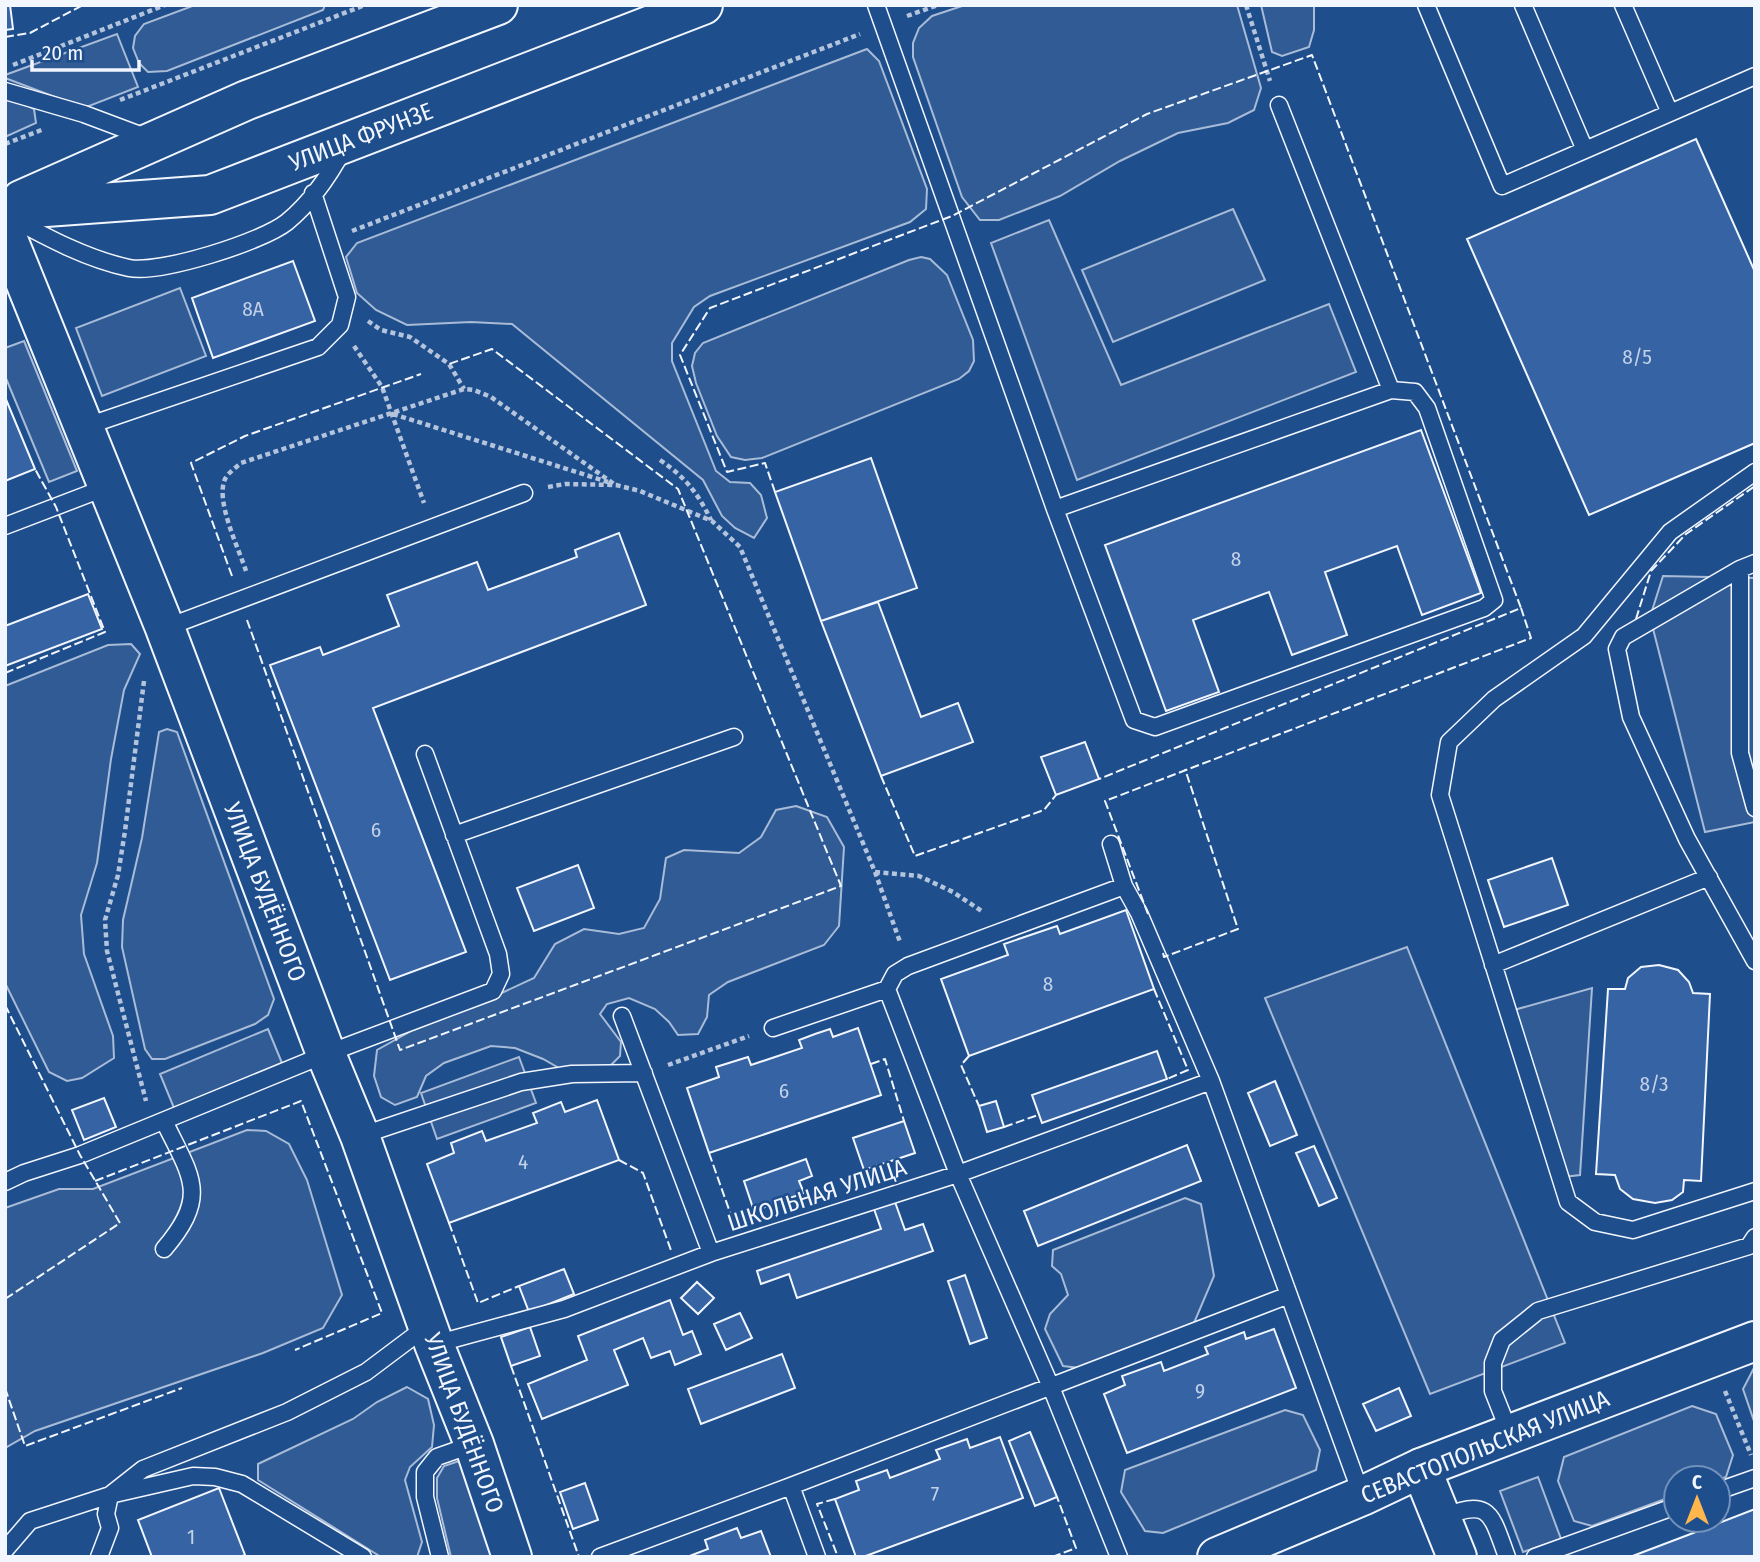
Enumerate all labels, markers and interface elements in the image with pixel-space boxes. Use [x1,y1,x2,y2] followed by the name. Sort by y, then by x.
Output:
[32,28,138,72] scale bar
[42,40,83,66] text: 20 m
[284,97,437,178] street label: УЛИЦА ФРУНЗЕ
[242,296,264,322] house number: 8А
[1622,344,1652,370] house number: 8/5
[1231,546,1241,572] house number: 8
[218,798,312,985] street label: УЛИЦА БУДЁННОГО
[371,817,381,843] house number: 6
[1043,971,1053,997] house number: 8
[1639,1071,1669,1097] house number: 8/3
[779,1078,789,1104] house number: 6
[518,1149,528,1175] house number: 4
[724,1153,910,1237] street label: ШКОЛЬНАЯ УЛИЦА
[418,1328,510,1517] street label: УЛИЦА БУДЁННОГО
[1195,1378,1205,1404] house number: 9
[1357,1384,1614,1510] street label: СЕВАСТОПОЛЬСКАЯ УЛИЦА
[1662,1464,1732,1534] north arrow
[1692,1471,1702,1494] text: С
[931,1481,939,1507] house number: 7
[187,1524,195,1550] house number: 1

